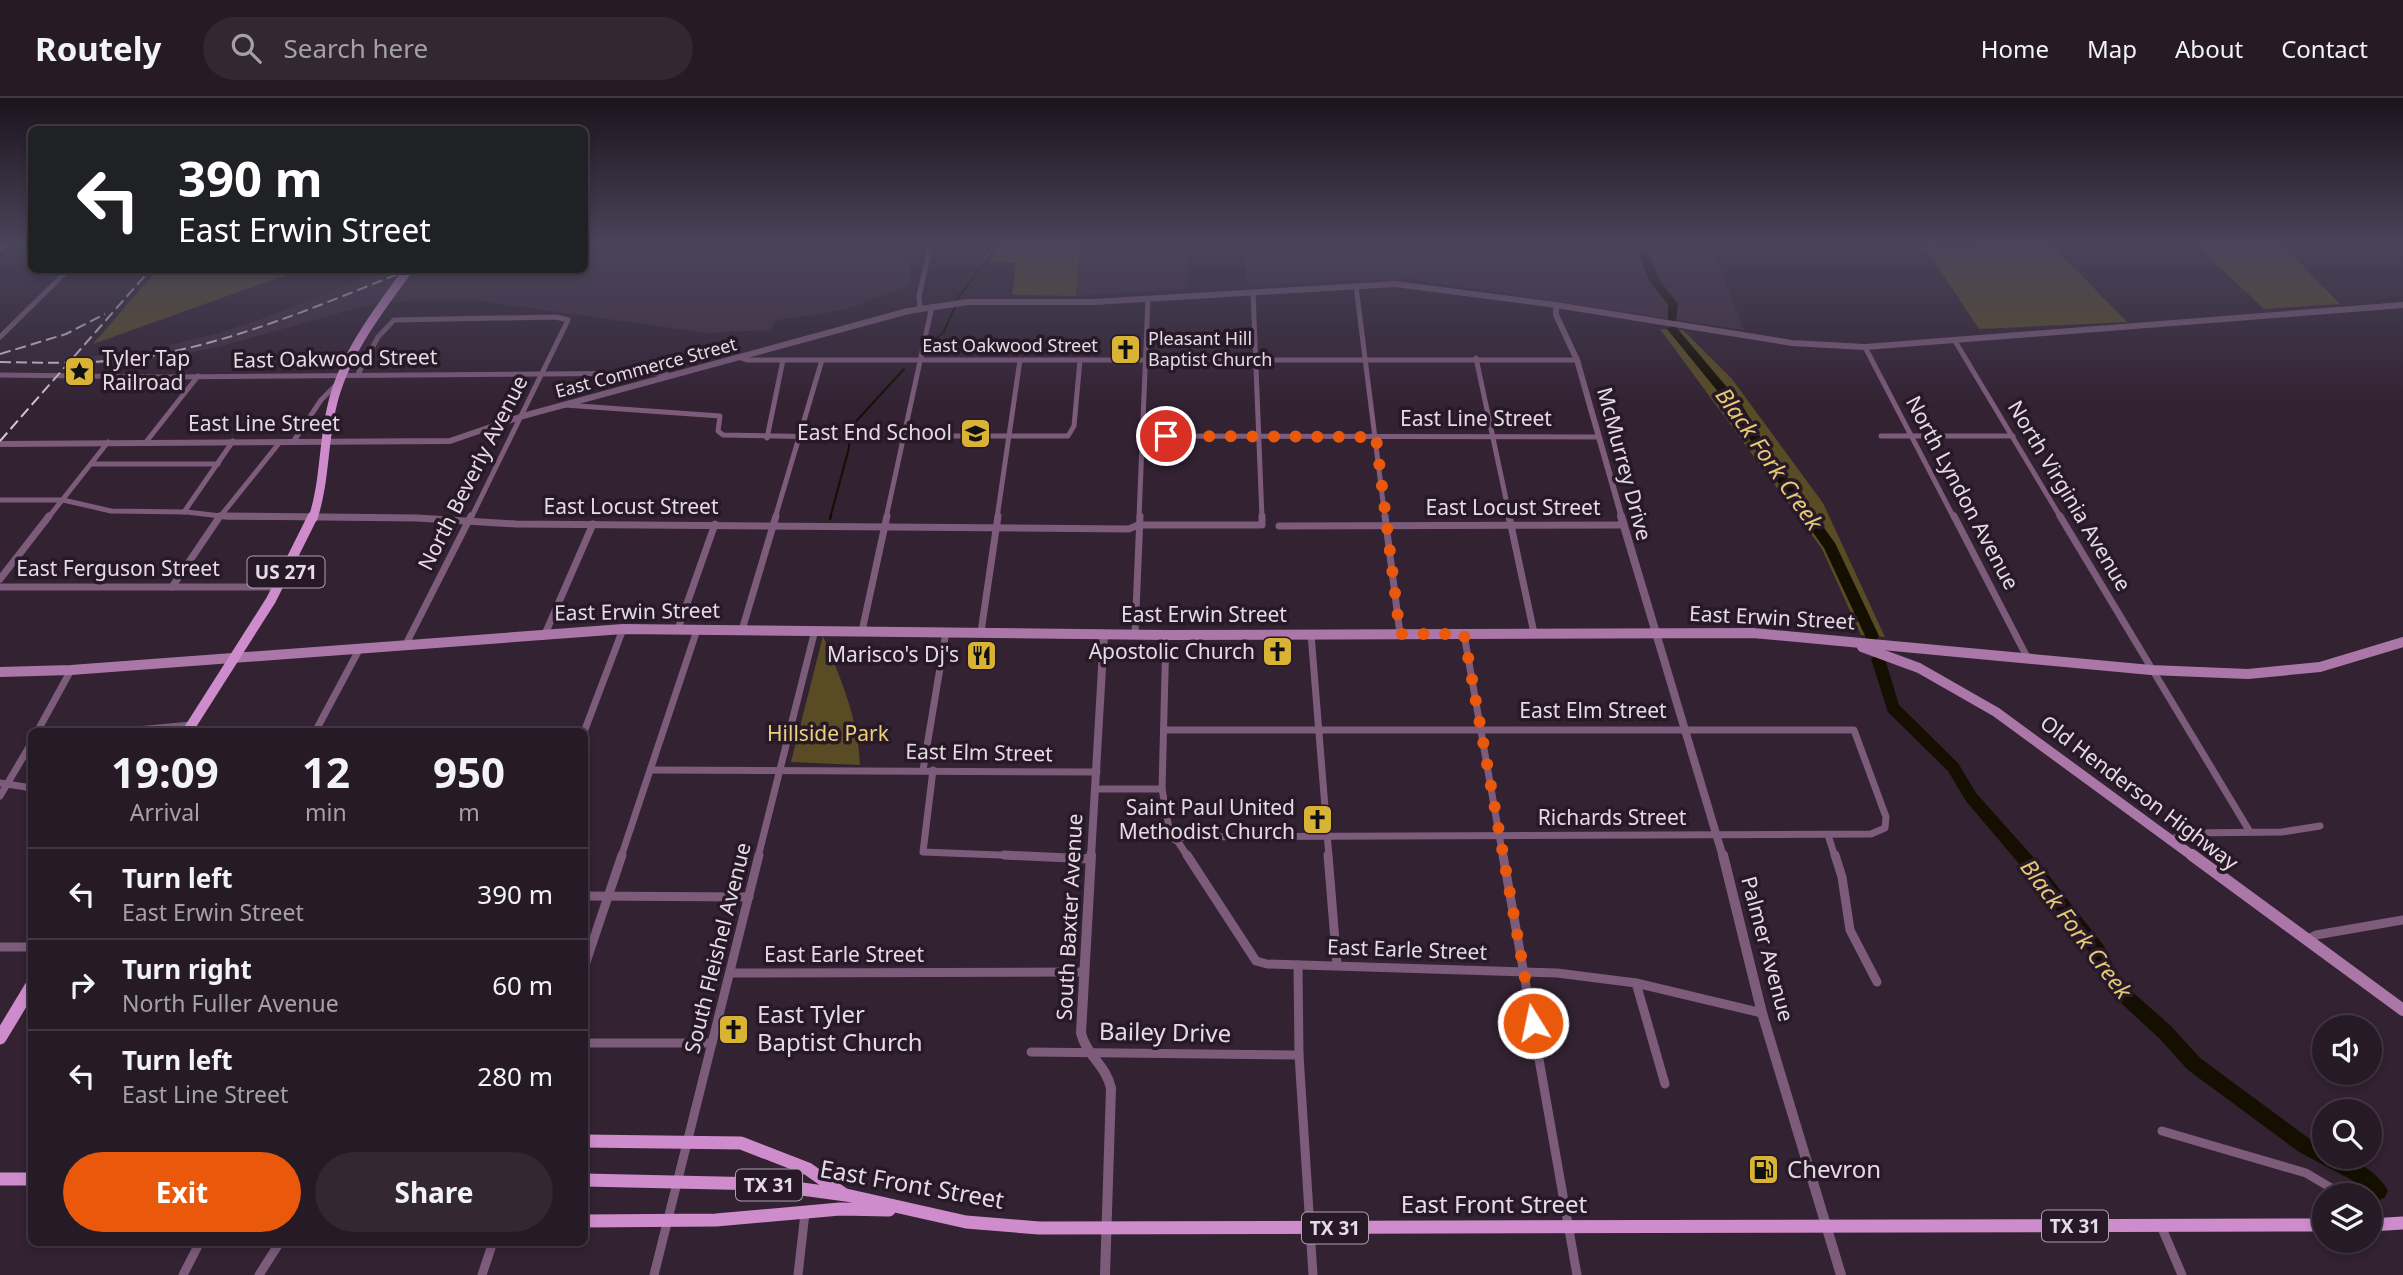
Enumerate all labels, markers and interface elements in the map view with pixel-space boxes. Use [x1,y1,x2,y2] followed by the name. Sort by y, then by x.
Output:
[203,17,693,80] search box
[35,26,161,71] text: Routely
[227,29,265,67] icon: search
[283,30,428,66] text: Search here
[1981,32,2049,65] text: Home
[2087,32,2137,65] text: Map
[2175,32,2243,65] text: About
[2281,32,2368,65] text: Contact
[178,145,323,211] text: 390 m
[63,154,154,245] icon: left
[178,208,431,251] text: East Erwin Street
[1148,326,1272,371] place label: Pleasant Hill Baptist Church
[552,331,740,403] street label: East Commerce Street
[1108,332,1142,366] church icon: Pleasant Hill Baptist Church
[922,333,1098,357] street label: East Oakwood Street
[232,342,438,374] street label: East Oakwood Street
[102,344,190,396] place label: Tyler Tap Railroad
[62,354,96,388] place icon: Tyler Tap Railroad
[411,370,533,575] street label: North Beverly Avenue
[1709,381,1832,538] water label: Black Fork Creek
[1591,384,1659,543] street label: McMurrey Drive
[1900,391,2026,594] street label: North Lyndon Avenue
[2002,395,2138,596] street label: North Virginia Avenue
[1400,404,1552,432] street label: East Line Street
[1136,406,1196,466] pin
[188,409,340,437] street label: East Line Street
[958,416,992,450] school or university icon: East End School
[1147,417,1185,455] icon: arrive
[797,418,952,446] place label: East End School
[543,492,719,520] street label: East Locust Street
[1425,493,1601,521] street label: East Locust Street
[16,554,220,582] street label: East Ferguson Street
[247,556,324,587] road number: US 271
[554,596,721,626] street label: East Erwin Street
[1688,599,1856,635] street label: East Erwin Street
[1121,600,1287,628] street label: East Erwin Street
[1261,635,1295,669] church icon: Apostolic Church
[1089,637,1255,665] place label: Apostolic Church
[965,638,999,672] restaurant icon: Marisco's Dj's
[827,640,959,668] place label: Marisco's Dj's
[1519,696,1667,724] street label: East Elm Street
[2035,708,2245,876] street label: Old Henderson Highway
[767,719,890,747] park label: Hillside Park
[905,737,1053,767] street label: East Elm Street
[111,743,219,800] text: 19:09
[302,743,350,800] text: 12
[433,743,505,800] text: 950
[1119,793,1295,845] place label: Saint Paul United Methodist Church
[130,796,200,828] text: Arrival
[305,796,347,828] text: min
[458,796,480,828] text: m
[1301,803,1335,837] church icon: Saint Paul United Methodist Church
[1538,803,1687,831] street label: Richards Street
[1050,813,1088,1021] street label: South Baxter Avenue
[677,839,757,1056] street label: South Fleishel Avenue
[2014,852,2141,1006] water label: Black Fork Creek
[122,860,233,896] text: Turn left
[1735,873,1801,1024] street label: Palmer Avenue
[63,875,101,913] icon: left
[477,876,553,912] text: 390 m
[122,896,304,928] text: East Erwin Street
[1327,932,1488,966] street label: East Earle Street
[764,940,924,968] street label: East Earle Street
[122,951,252,987] text: Turn right
[63,966,101,1004] icon: right
[492,967,553,1003] text: 60 m
[1496,986,1570,1060] position arrow
[122,987,339,1019] text: North Fuller Avenue
[757,997,923,1058] place label: East Tyler Baptist Church
[717,1012,751,1046] church icon: East Tyler Baptist Church
[1099,1014,1231,1049] street label: Bailey Drive
[2312,1015,2382,1253] map controls
[2312,1015,2382,1085] button: sound
[122,1042,233,1078] text: Turn left
[63,1057,101,1095] icon: left
[477,1058,553,1094] text: 280 m
[122,1078,288,1110] text: East Line Street
[2312,1099,2382,1169] button: search
[818,1151,1007,1216] street label: East Front Street
[63,1152,301,1232] button: Exit
[315,1152,553,1232] button: Share
[1787,1152,1881,1185] place label: Chevron
[1747,1153,1781,1187] fuel station icon: Chevron
[736,1170,802,1200] road number: TX 31
[2312,1183,2382,1253] button: layers
[1401,1187,1588,1220] street label: East Front Street
[2042,1210,2108,1242] road number: TX 31
[1302,1212,1368,1244] road number: TX 31

